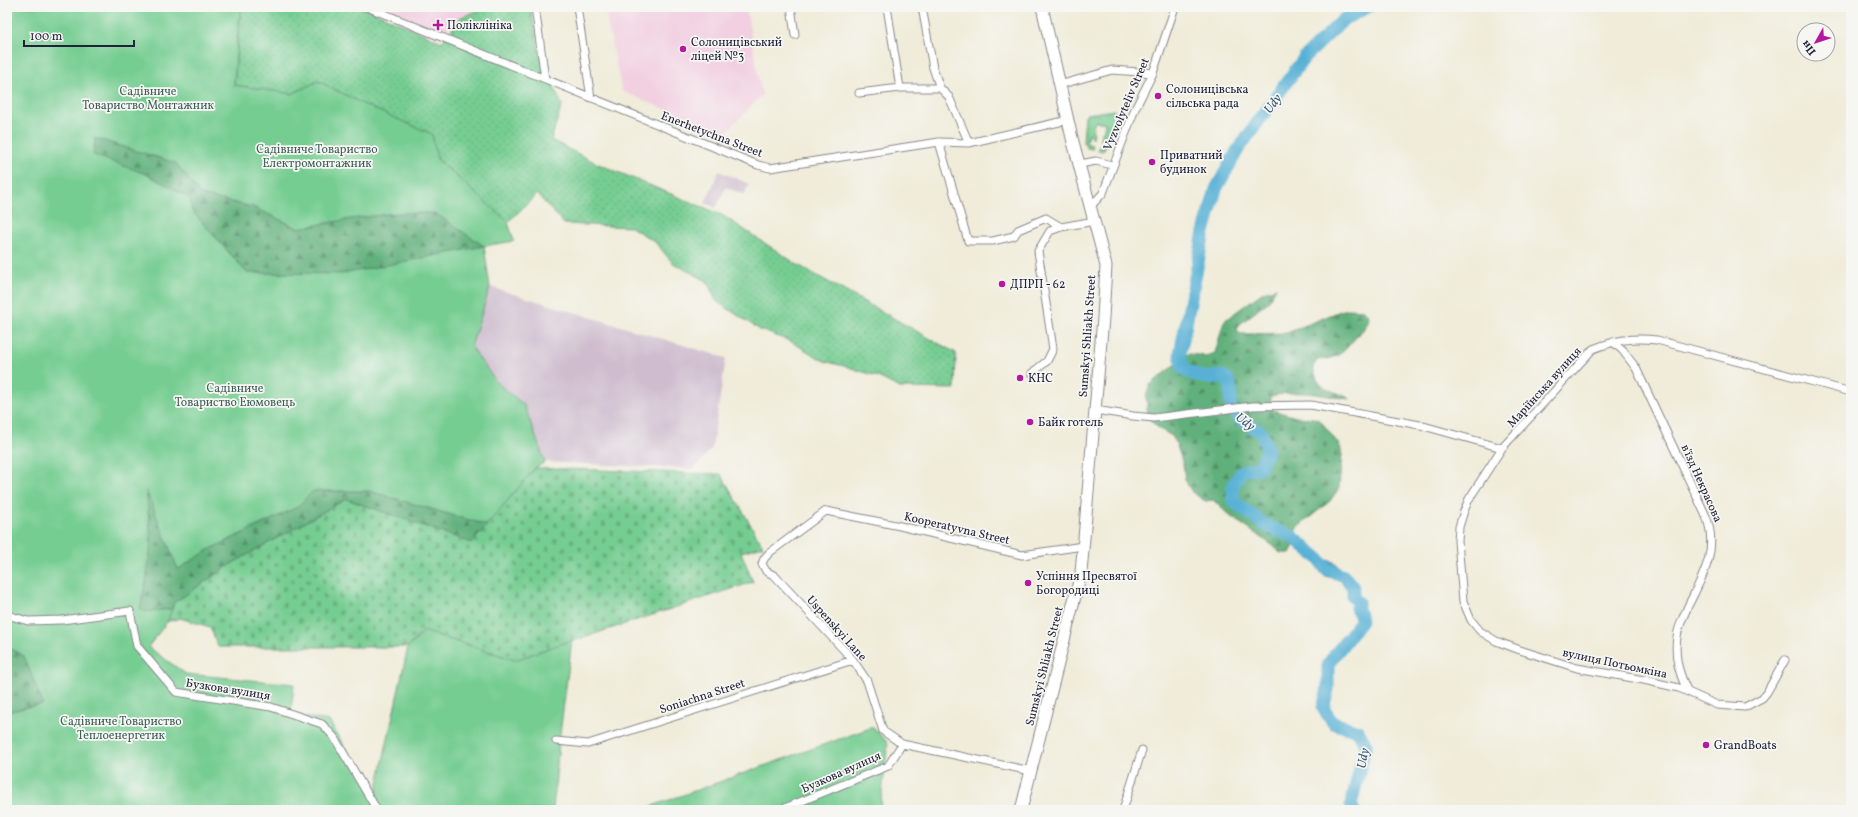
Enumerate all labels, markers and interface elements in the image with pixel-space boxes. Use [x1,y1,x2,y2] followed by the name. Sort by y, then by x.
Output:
[447,18,512,34] place label: Поліклініка
[432,19,444,31] marker: Поліклініка
[24,22,134,48] scale bar
[1796,22,1836,62] north arrow
[30,29,63,45] text: 100 m
[691,35,782,65] place label: Солоницівський ліцей №3
[1799,37,1820,58] text: Пн
[678,44,688,54] marker: Солоницівський ліцей №3
[1100,56,1154,153] street label: Vyzvolyteliv Street
[1166,82,1248,112] place label: Солоницівська сільська рада
[82,84,214,114] park label: Садівниче Товариство Монтажник
[1153,91,1163,101] marker: Солоницівська сільська рада
[1260,91,1287,118] water label: Udy
[658,108,765,162] street label: Enerhetychna Street
[256,142,378,172] park label: Садівниче Товариство Електромонтажник
[1160,148,1223,178] place label: Приватний будинок
[1147,157,1157,167] marker: Приватний будинок
[1076,274,1100,398] street label: Sumskyi Shliakh Street
[1010,277,1065,293] place label: ДПРП - 62
[997,279,1007,289] marker: ДПРП - 62
[1504,344,1585,431] street label: Маріїнська вулиця
[1028,371,1053,387] place label: КНС
[1015,373,1025,383] marker: КНС
[175,381,295,411] park label: Садівниче Товариство Еюмовець
[1231,409,1258,436] water label: Udy
[1038,415,1103,431] place label: Байк готель
[1025,417,1035,427] marker: Байк готель
[1677,442,1725,525] street label: в'їзд Некрасова
[902,509,1011,549] street label: Kooperatyvna Street
[1036,569,1137,599] place label: Успіння Пресвятої Богородиці
[1023,578,1033,588] marker: Успіння Пресвятої Богородиці
[803,593,870,665] street label: Uspenskyi Lane
[1022,605,1068,728] street label: Sumskyi Shliakh Street
[1561,645,1669,683] street label: вулиця Потьомкіна
[184,675,271,705] street label: Бузкова вулиця
[658,676,747,718] street label: Soniachna Street
[60,714,182,744] park label: Садівниче Товариство Теплоенергетик
[1714,738,1777,754] place label: GrandBoats
[1701,740,1711,750] marker: GrandBoats
[1353,747,1375,770] water label: Udy
[799,748,884,798] street label: Бузкова вулиця

